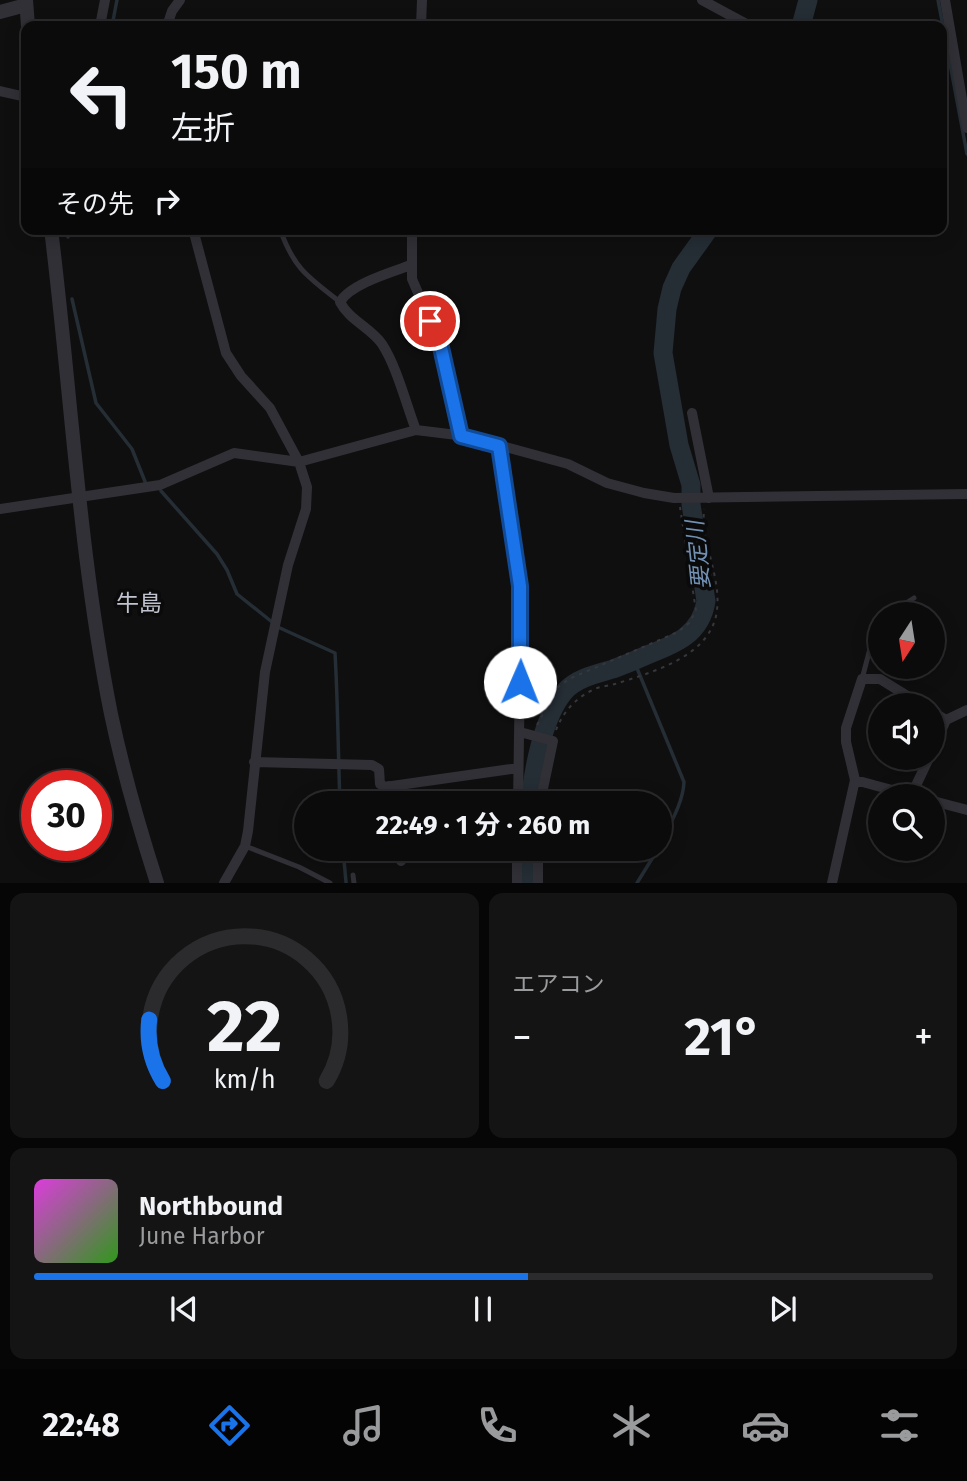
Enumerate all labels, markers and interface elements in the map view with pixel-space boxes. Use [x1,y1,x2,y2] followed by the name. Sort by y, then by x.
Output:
[171,42,302,101] text: 150 m
[56,49,147,140] icon: left
[171,109,235,147] text: 左折
[148,182,186,220] icon: right
[56,189,134,220] text: その先
[400,291,460,351] pin
[411,302,449,340] icon: arrive
[680,516,716,591] water label: 要定川
[116,589,162,617] district label: 牛島
[868,602,945,679] north arrow
[868,602,945,861] map controls
[483,645,557,719] position arrow
[868,693,945,770] button: sound
[21,770,112,861] speed limit sign: 30
[868,784,945,861] button: search
[376,810,590,841] text: 22:49 · 1 分 · 260 m
[513,970,605,998] text: エアコン
[207,984,282,1071] text: 22
[684,1006,761,1069] text: 21°
[513,1014,532,1060] text: −
[914,1014,933,1060] text: +
[213,1065,275,1095] text: km/h
[139,1191,283,1222] text: Northbound
[139,1222,265,1250] text: June Harbor
[165,1290,203,1328] icon: previous
[464,1290,502,1328] icon: pause
[764,1290,802,1328] icon: next
[205,1401,254,1450] icon: directions
[339,1401,388,1450] icon: music
[473,1401,522,1450] icon: phone
[607,1401,656,1450] icon: climate
[741,1401,790,1450] icon: car
[875,1401,924,1450] icon: filters
[43,1406,120,1444] text: 22:48

